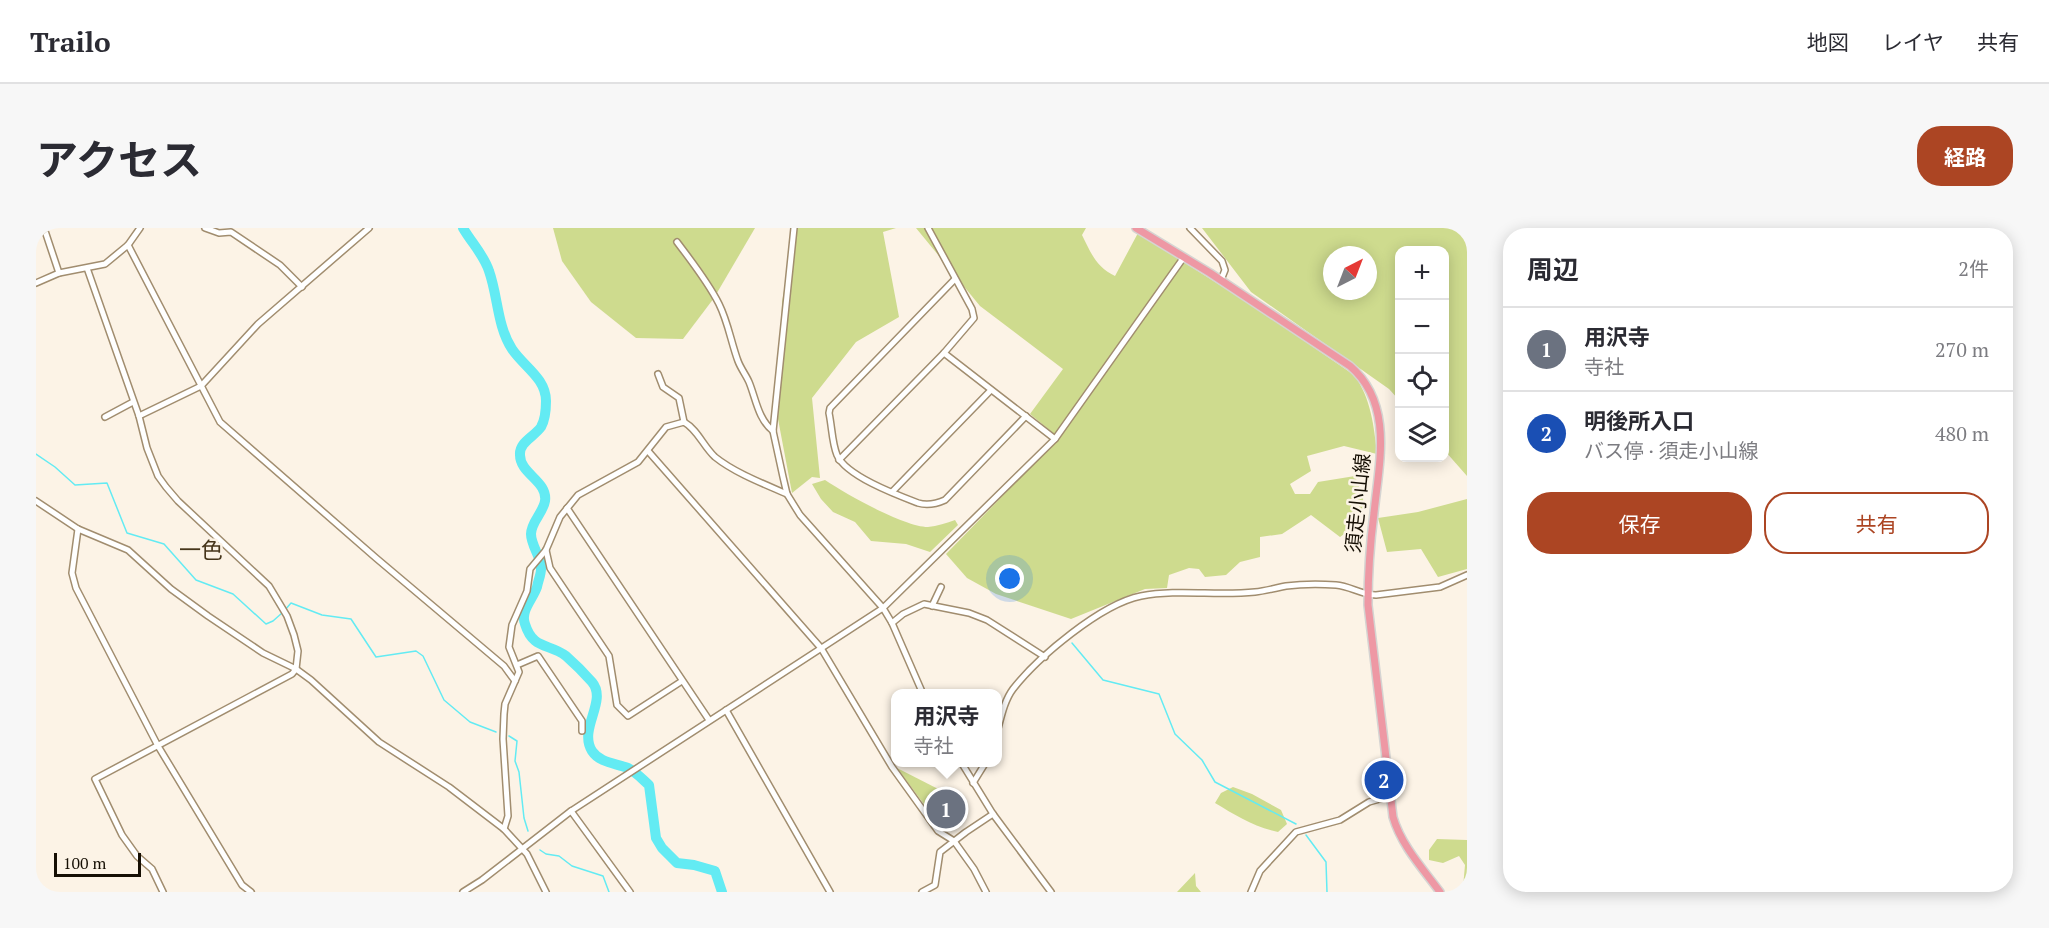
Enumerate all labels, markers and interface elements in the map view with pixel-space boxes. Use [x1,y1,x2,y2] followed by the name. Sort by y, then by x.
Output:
[30,23,111,60] text: Trailo
[1807,28,1849,56] text: 地図
[1882,28,1944,56] text: レイヤ
[1977,28,2019,56] text: 共有
[1917,126,2013,186] button: 経路
[36,131,202,187] text: アクセス
[1323,246,1377,300] north arrow
[1395,246,1449,462] map controls
[1395,246,1449,300] button: +
[1527,252,1579,286] text: 周辺
[1958,255,1989,282] text: 2件
[1395,300,1449,354] button: −
[1584,322,1650,351] text: 用沢寺
[1541,336,1552,363] text: 1
[1935,336,1989,363] text: 270 m
[1584,353,1624,380] text: 寺社
[1395,354,1449,408] button: locate
[1584,406,1694,435] text: 明後所入口
[1395,408,1449,462] button: layers
[1541,420,1552,447] text: 2
[1935,420,1989,447] text: 480 m
[1584,437,1759,464] text: バス停 · 須走小山線
[1339,452,1376,554] street label: 須走小山線
[1527,492,1752,554] button: 保存
[1764,492,1989,554] button: 共有
[179,535,223,564] district label: 一色
[995,564,1024,593] your location
[891,689,1002,767] popup
[913,701,980,730] text: 用沢寺
[913,732,953,759] text: 寺社
[1364,758,1404,802] pin: 2
[926,786,966,832] pin: 1
[54,850,141,878] scale bar
[63,852,106,874] text: 100 m

